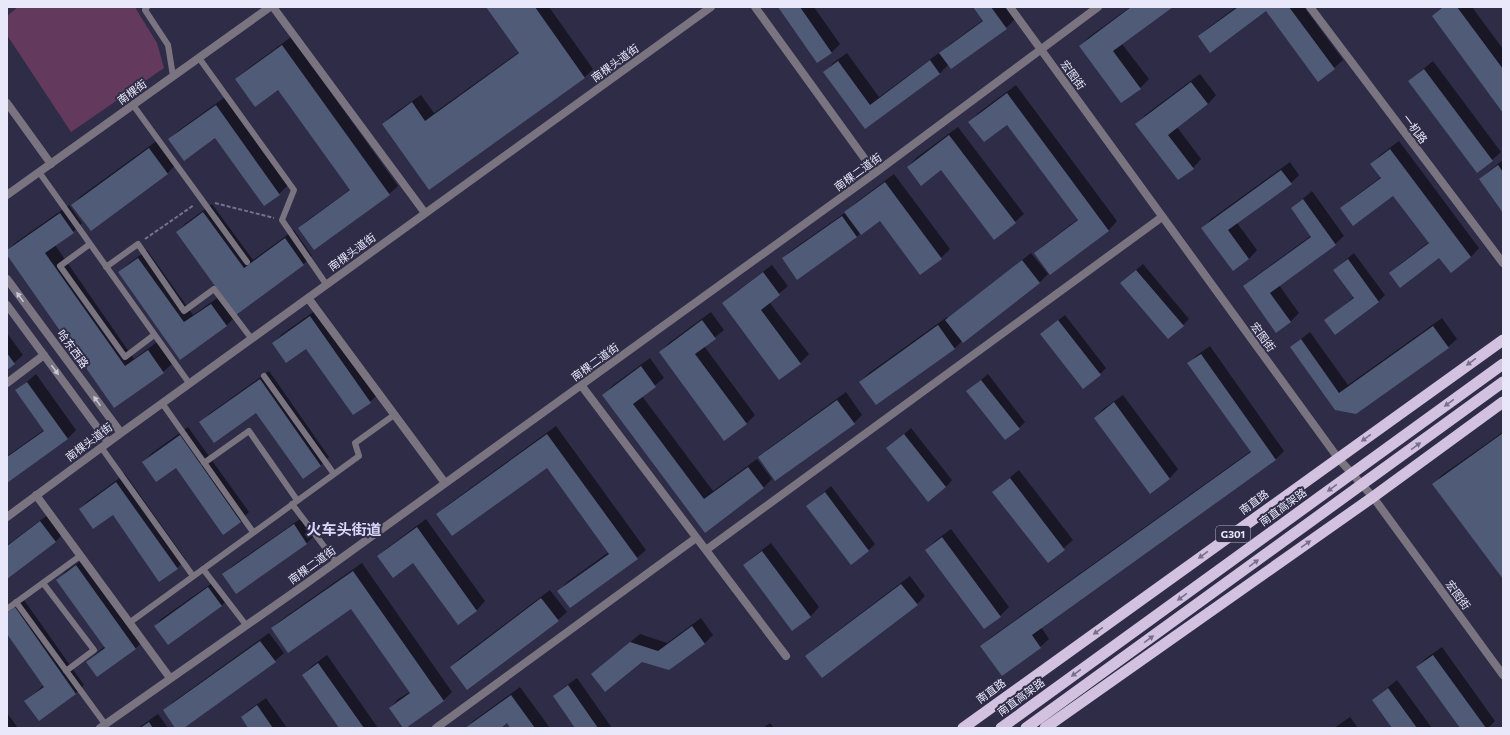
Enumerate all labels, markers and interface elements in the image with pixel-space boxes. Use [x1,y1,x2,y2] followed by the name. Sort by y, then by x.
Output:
[589,41,641,84] street label: 南棵头道街
[1058,58,1088,92] street label: 宏图街
[115,77,149,107] street label: 南棵街
[1400,112,1431,146] street label: 一机路
[832,150,884,193] street label: 南棵二道街
[326,230,378,273] street label: 南棵头道街
[16,291,24,302] one-way arrow
[1248,320,1278,354] street label: 宏图街
[55,327,92,370] street label: 哈东西路
[569,340,621,383] street label: 南棵二道街
[1466,358,1477,366] one-way arrow
[51,365,59,376] one-way arrow
[93,396,102,407] one-way arrow
[1443,399,1454,407] one-way arrow
[63,420,115,463] street label: 南棵头道街
[1360,434,1371,442] one-way arrow
[1410,441,1421,450] one-way arrow
[1327,483,1338,492] one-way arrow
[1257,485,1309,528] street label: 南直高架路
[1237,487,1271,517] street label: 南直路
[306,520,382,538] district label: 火车头街道
[1216,526,1250,542] road number: G301
[1300,540,1311,548] one-way arrow
[286,543,338,586] street label: 南棵二道街
[1198,551,1209,559] one-way arrow
[1249,559,1259,567] one-way arrow
[1443,578,1473,612] street label: 宏图街
[1176,593,1187,601] one-way arrow
[1092,627,1103,635] one-way arrow
[1143,635,1154,643] one-way arrow
[1071,669,1082,677] one-way arrow
[995,675,1047,718] street label: 南直高架路
[974,676,1008,706] street label: 南直路

